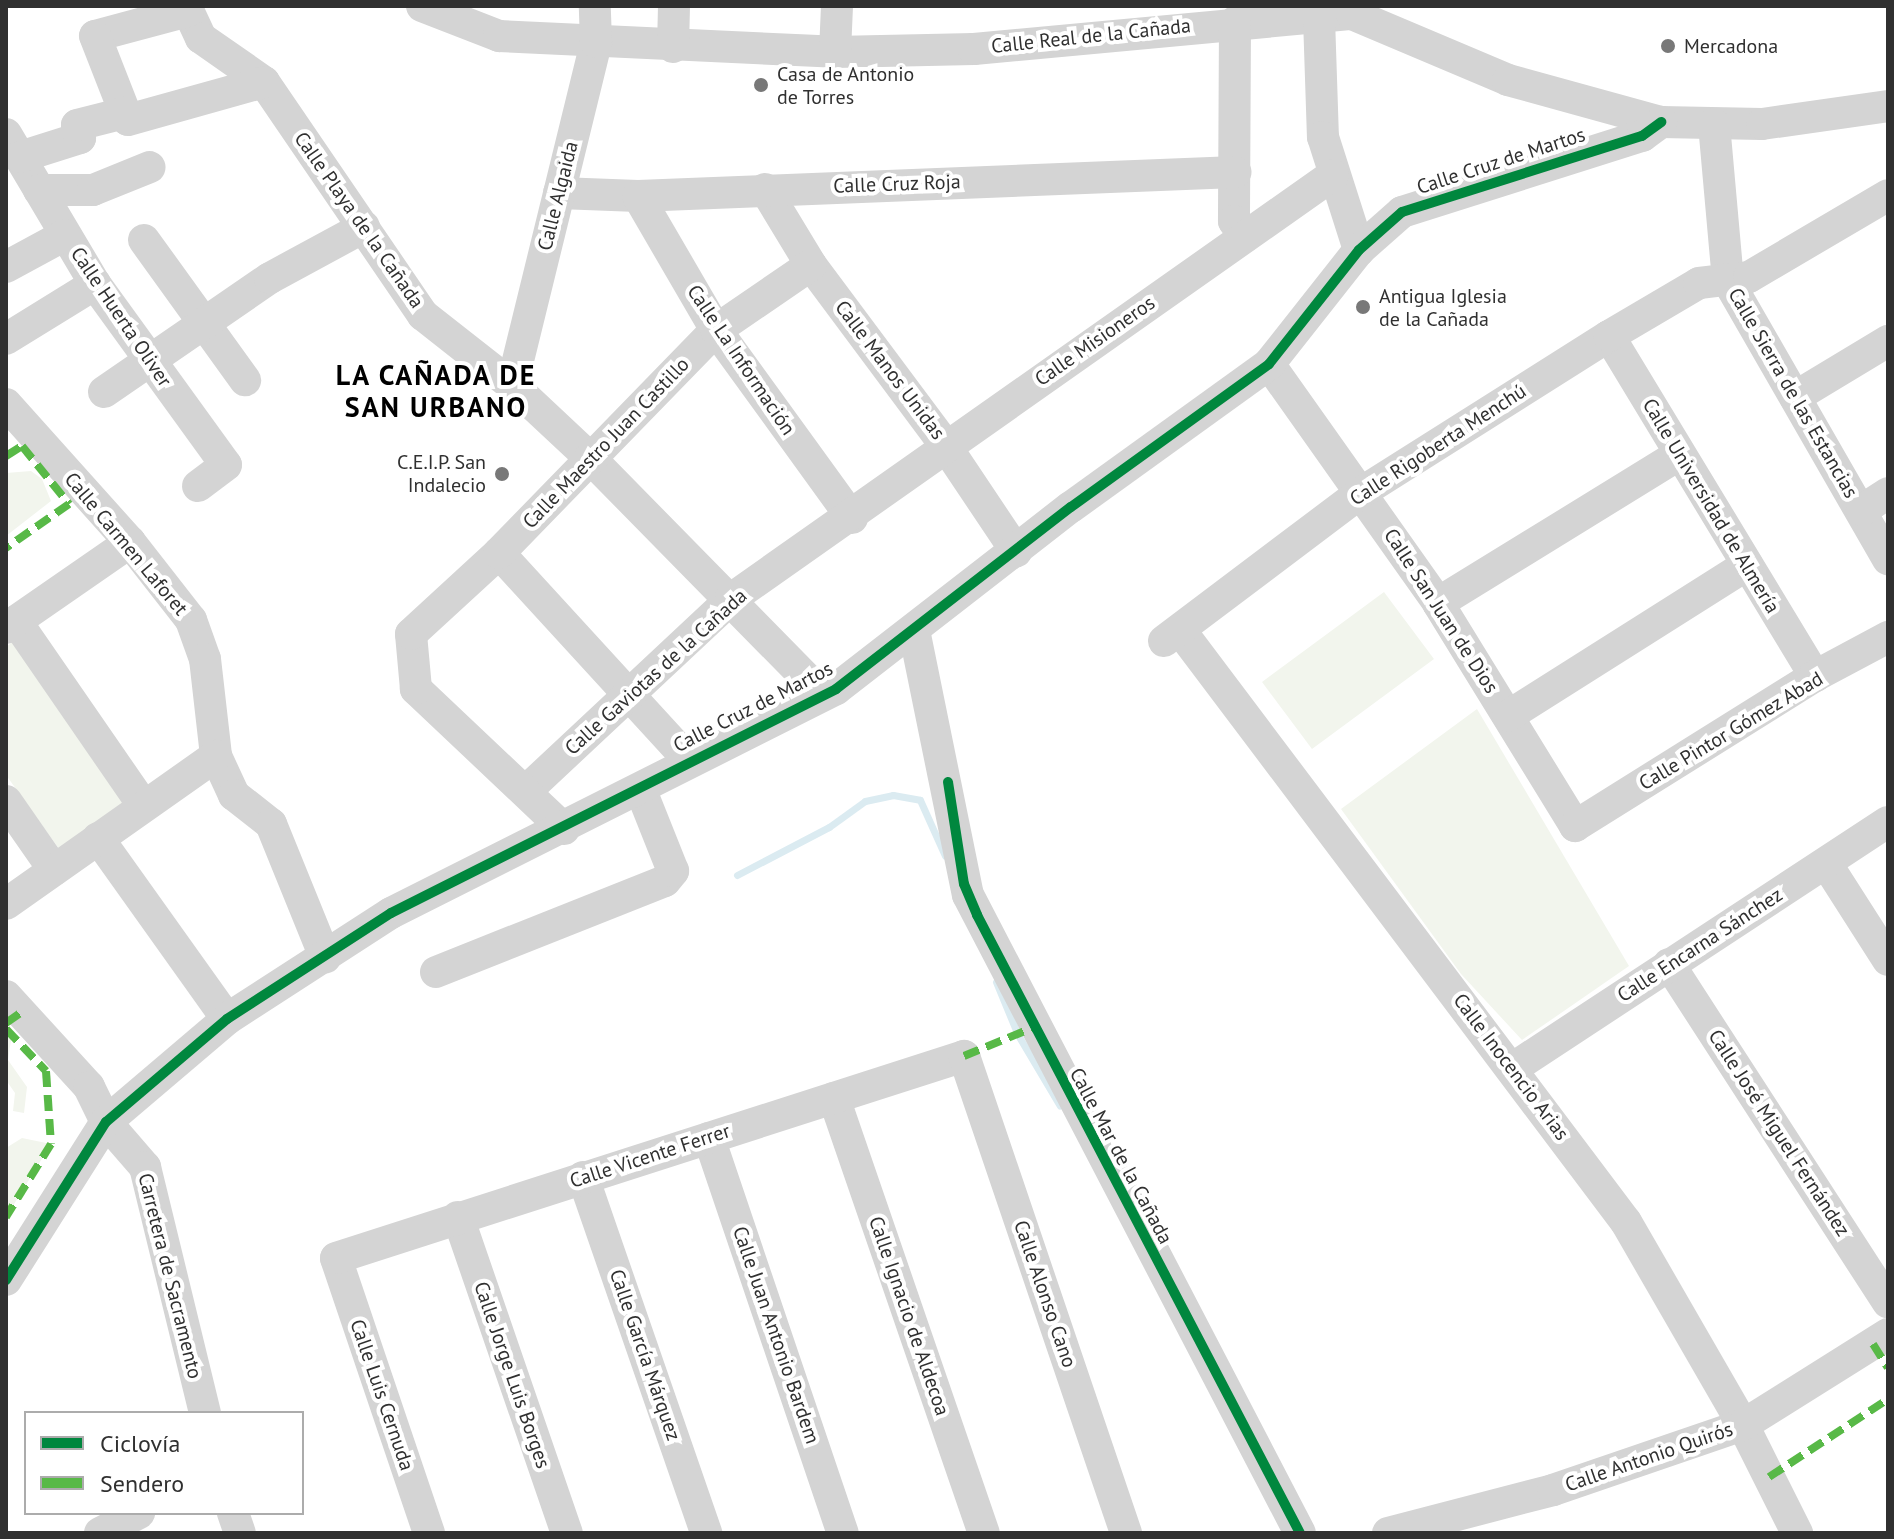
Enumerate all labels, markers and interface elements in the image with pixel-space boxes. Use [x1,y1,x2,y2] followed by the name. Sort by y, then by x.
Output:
[990,14,1192,58] street label: Calle Real de la Cañada
[1684,34,1778,58] place label: Mercadona
[1659,37,1677,55] marker: Mercadona
[777,62,915,109] place label: Casa de Antonio de Torres
[752,76,770,94] marker: Casa de Antonio de Torres
[1413,122,1589,200] street label: Calle Cruz de Martos
[289,127,429,313] street label: Calle Playa de la Cañada
[533,139,583,253] street label: Calle Algaida
[833,170,961,198] street label: Calle Cruz Roja
[65,243,177,391] street label: Calle Huerta Oliver
[682,280,800,440] street label: Calle La Información
[1379,284,1507,331] place label: Antigua Iglesia de la Cañada
[1723,284,1863,502] street label: Calle Sierra de las Estancias
[1030,291,1160,391] street label: Calle Misioneros
[830,296,950,444] street label: Calle Manos Unidas
[1354,298,1372,316] marker: Antigua Iglesia de la Cañada
[518,352,694,534] street label: Calle Maestro Juan Castillo
[334,358,538,424] district label: LA CAÑADA DE SAN URBANO
[1346,379,1530,511] street label: Calle Rigoberta Menchú
[1637,394,1785,618] street label: Calle Universidad de Almería
[396,450,486,497] place label: C.E.I.P. San Indalecio
[493,465,511,483] marker: C.E.I.P. San Indalecio
[59,468,193,620] street label: Calle Carmen Laforet
[1379,524,1503,698] street label: Calle San Juan de Dios
[560,584,752,760] street label: Calle Gaviotas de la Cañada
[669,656,837,758] street label: Calle Cruz de Martos
[1634,666,1828,796] street label: Calle Pintor Gómez Abad
[1613,883,1787,1007] street label: Calle Encarna Sánchez
[1448,989,1574,1145] street label: Calle Inocencio Arias
[1703,1025,1855,1241] street label: Calle José Miguel Fernández
[1064,1064,1178,1248] street label: Calle Mar de la Cañada
[567,1119,733,1193] street label: Calle Vicente Ferrer
[133,1171,207,1381] street label: Carretera de Sacramento
[864,1213,954,1419] street label: Calle Ignacio de Aldecoa
[1009,1217,1081,1371] street label: Calle Alonso Cano
[727,1223,825,1447] street label: Calle Juan Antonio Bardem
[604,1266,686,1444] street label: Calle García Márquez
[469,1278,555,1472] street label: Calle Jorge Luis Borges
[345,1316,419,1474] street label: Calle Luis Cernuda
[24,1411,304,1515] legend
[1562,1417,1736,1497] street label: Calle Antonio Quirós
[100,1428,180,1459] text: Ciclovía
[100,1468,184,1499] text: Sendero

